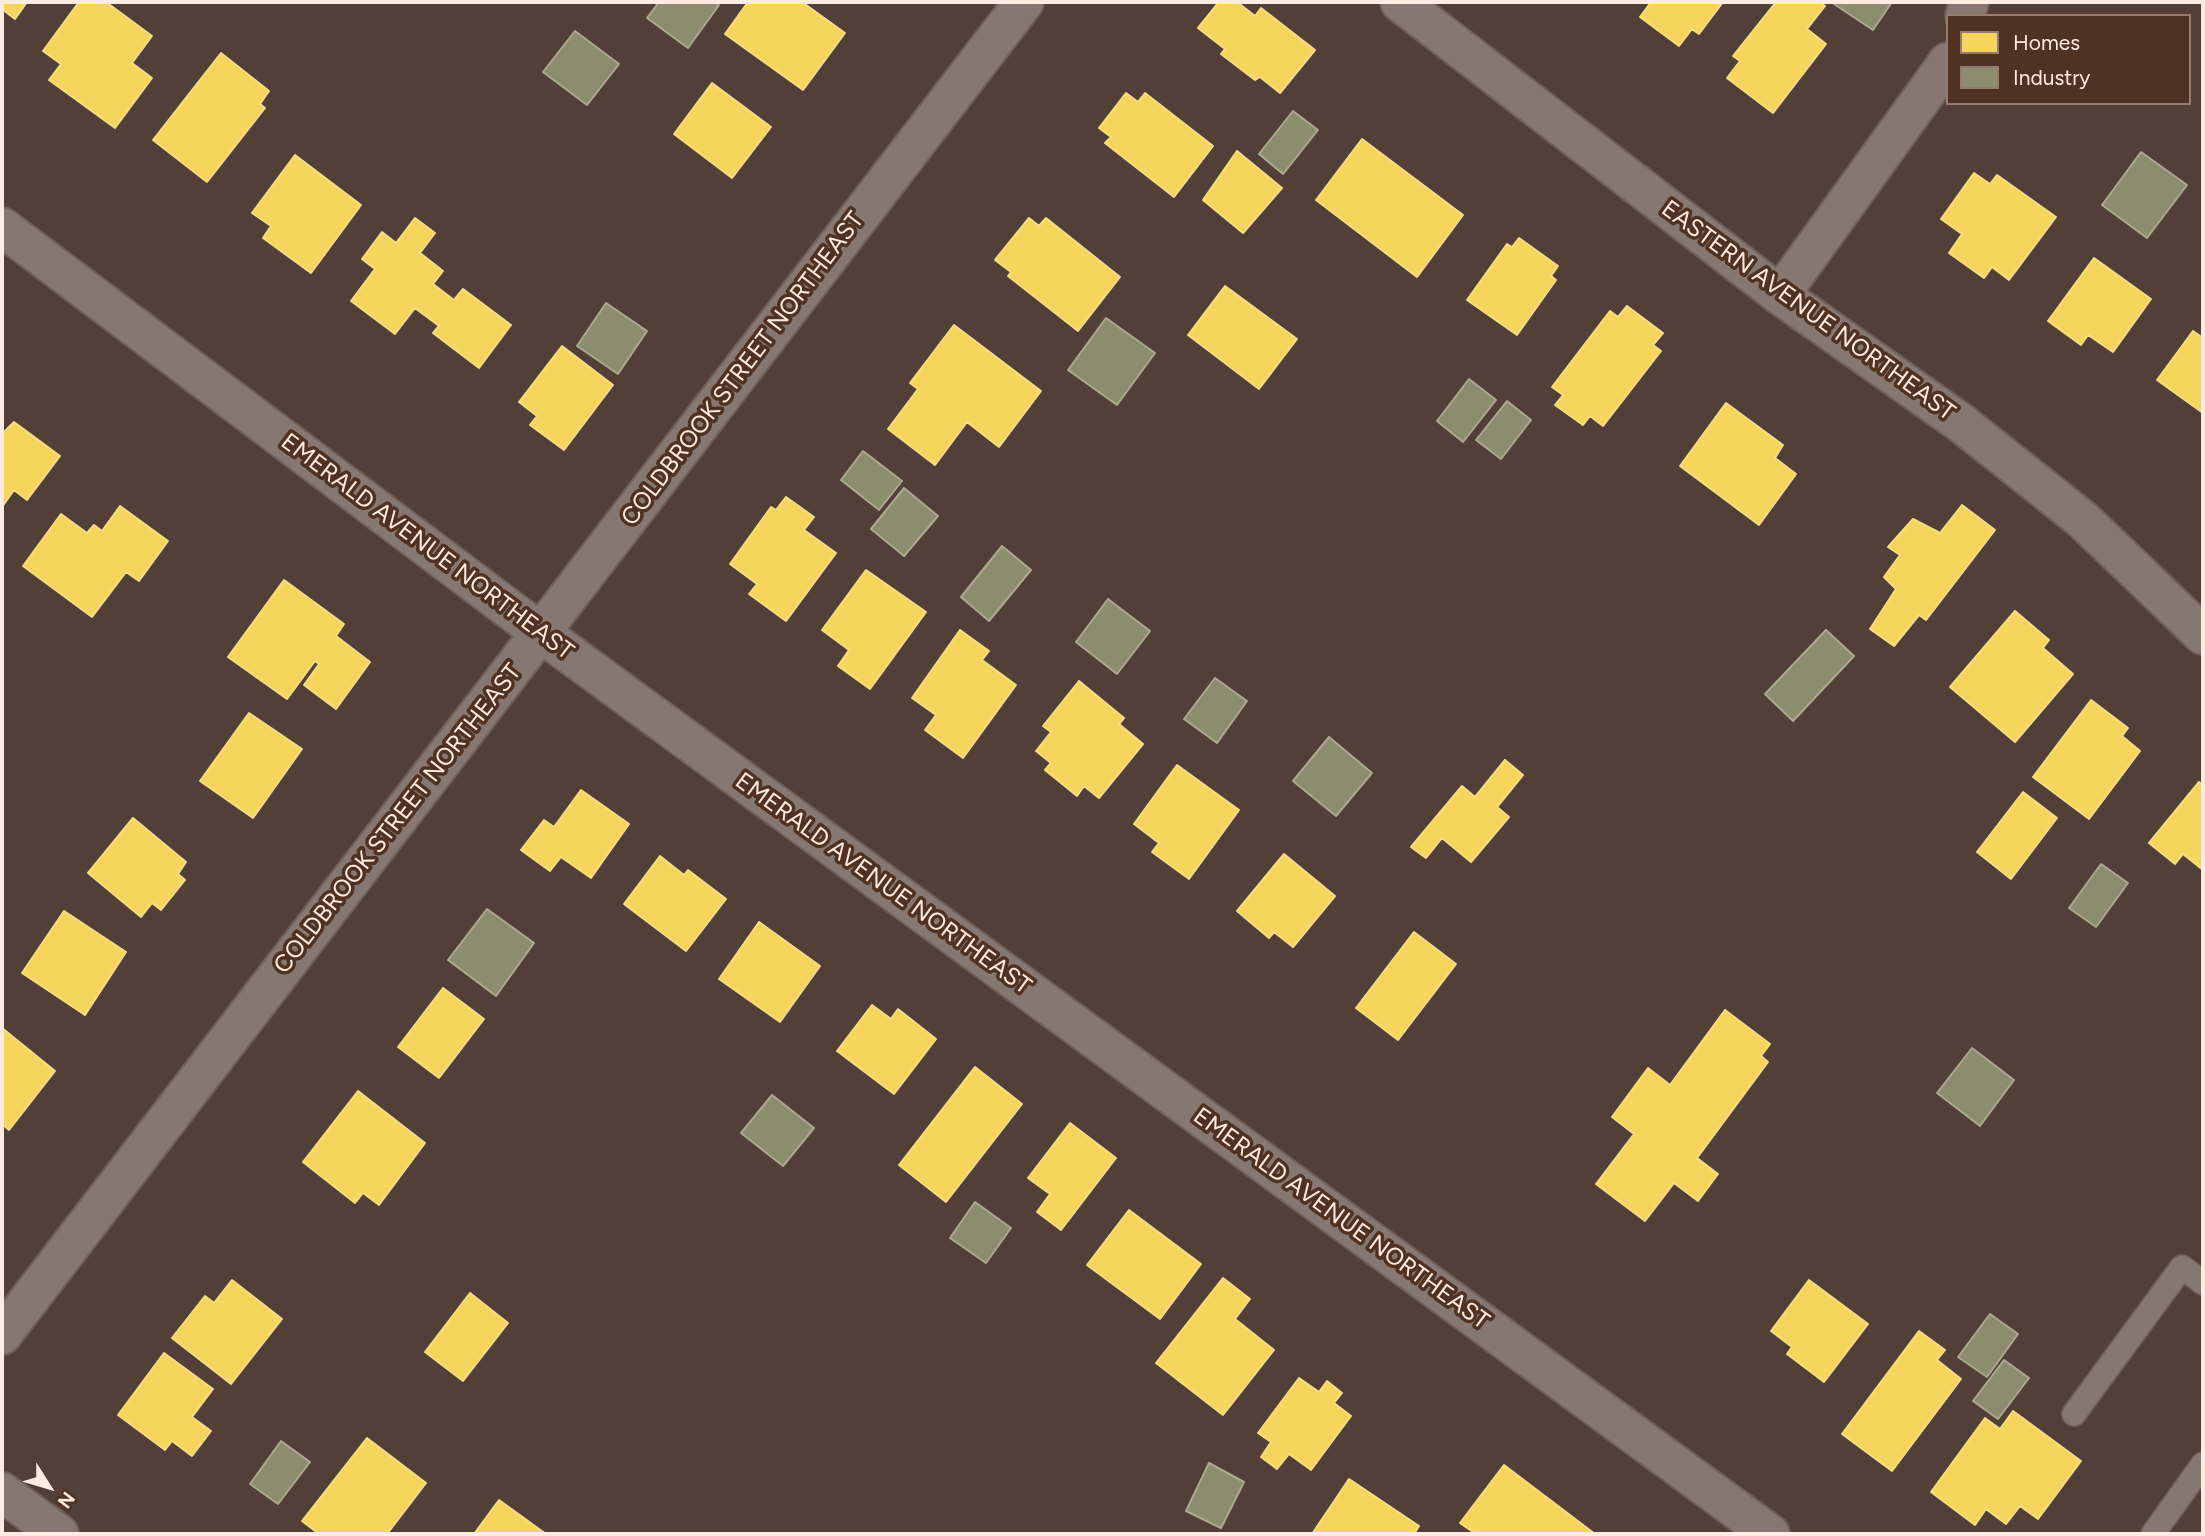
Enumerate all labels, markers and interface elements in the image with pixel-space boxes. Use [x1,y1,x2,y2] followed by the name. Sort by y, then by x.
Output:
[1946,14,2191,105] legend
[2013,30,2080,55] text: Homes
[2013,65,2090,90] text: Industry
[1656,195,1960,427] street label: EASTERN AVENUE NORTHEAST
[616,207,870,531] street label: COLDBROOK STREET NORTHEAST
[275,428,579,666] street label: EMERALD AVENUE NORTHEAST
[268,658,528,980] street label: COLDBROOK STREET NORTHEAST
[730,767,1036,1001] street label: EMERALD AVENUE NORTHEAST
[1188,1102,1494,1336] street label: EMERALD AVENUE NORTHEAST
[14,1452,84,1522] north arrow
[53,1487,80,1513] text: N

